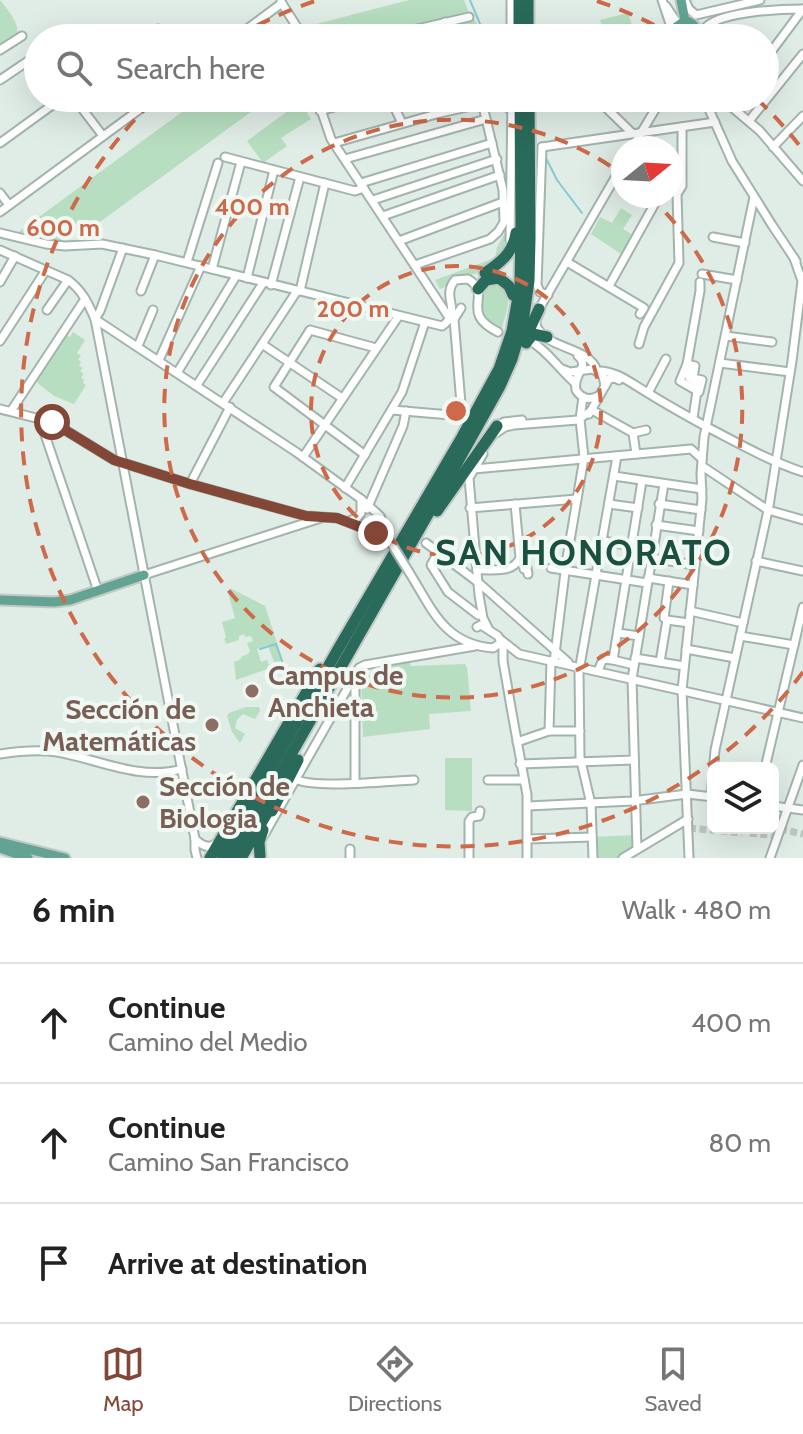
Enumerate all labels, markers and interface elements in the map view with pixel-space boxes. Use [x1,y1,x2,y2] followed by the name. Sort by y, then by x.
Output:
[24,24,779,112] search box
[52,46,96,90] icon: search
[116,50,265,87] text: Search here
[611,136,683,208] north arrow
[214,192,290,221] text: 400 m
[26,213,100,242] text: 600 m
[317,294,389,323] text: 200 m
[442,397,470,425] centre of rings
[34,404,70,440] route start
[358,515,394,551] route end
[435,530,733,574] district label: SAN HONORATO
[268,658,403,724] place label: Campus de Anchieta
[243,682,261,700] marker: Campus de Anchieta
[42,692,196,758] place label: Sección de Matemáticas
[203,716,221,734] marker: Sección de Matemáticas
[707,762,779,834] map controls
[707,762,779,834] button: layers
[159,769,290,835] place label: Sección de Biologia
[134,793,152,811] marker: Sección de Biologia
[32,889,115,931] text: 6 min
[622,894,771,926] text: Walk · 480 m
[108,989,225,1026] text: Continue
[32,1001,76,1045] icon: ahead
[691,1007,771,1039] text: 400 m
[108,1026,308,1058] text: Camino del Medio
[108,1109,225,1146] text: Continue
[32,1121,76,1165] icon: ahead
[708,1127,771,1159] text: 80 m
[108,1146,349,1178] text: Camino San Francisco
[32,1241,76,1285] icon: arrive
[108,1245,368,1282] text: Arrive at destination
[101,1342,145,1417] tab: Map
[348,1342,442,1417] tab: Directions
[645,1342,702,1417] tab: Saved

